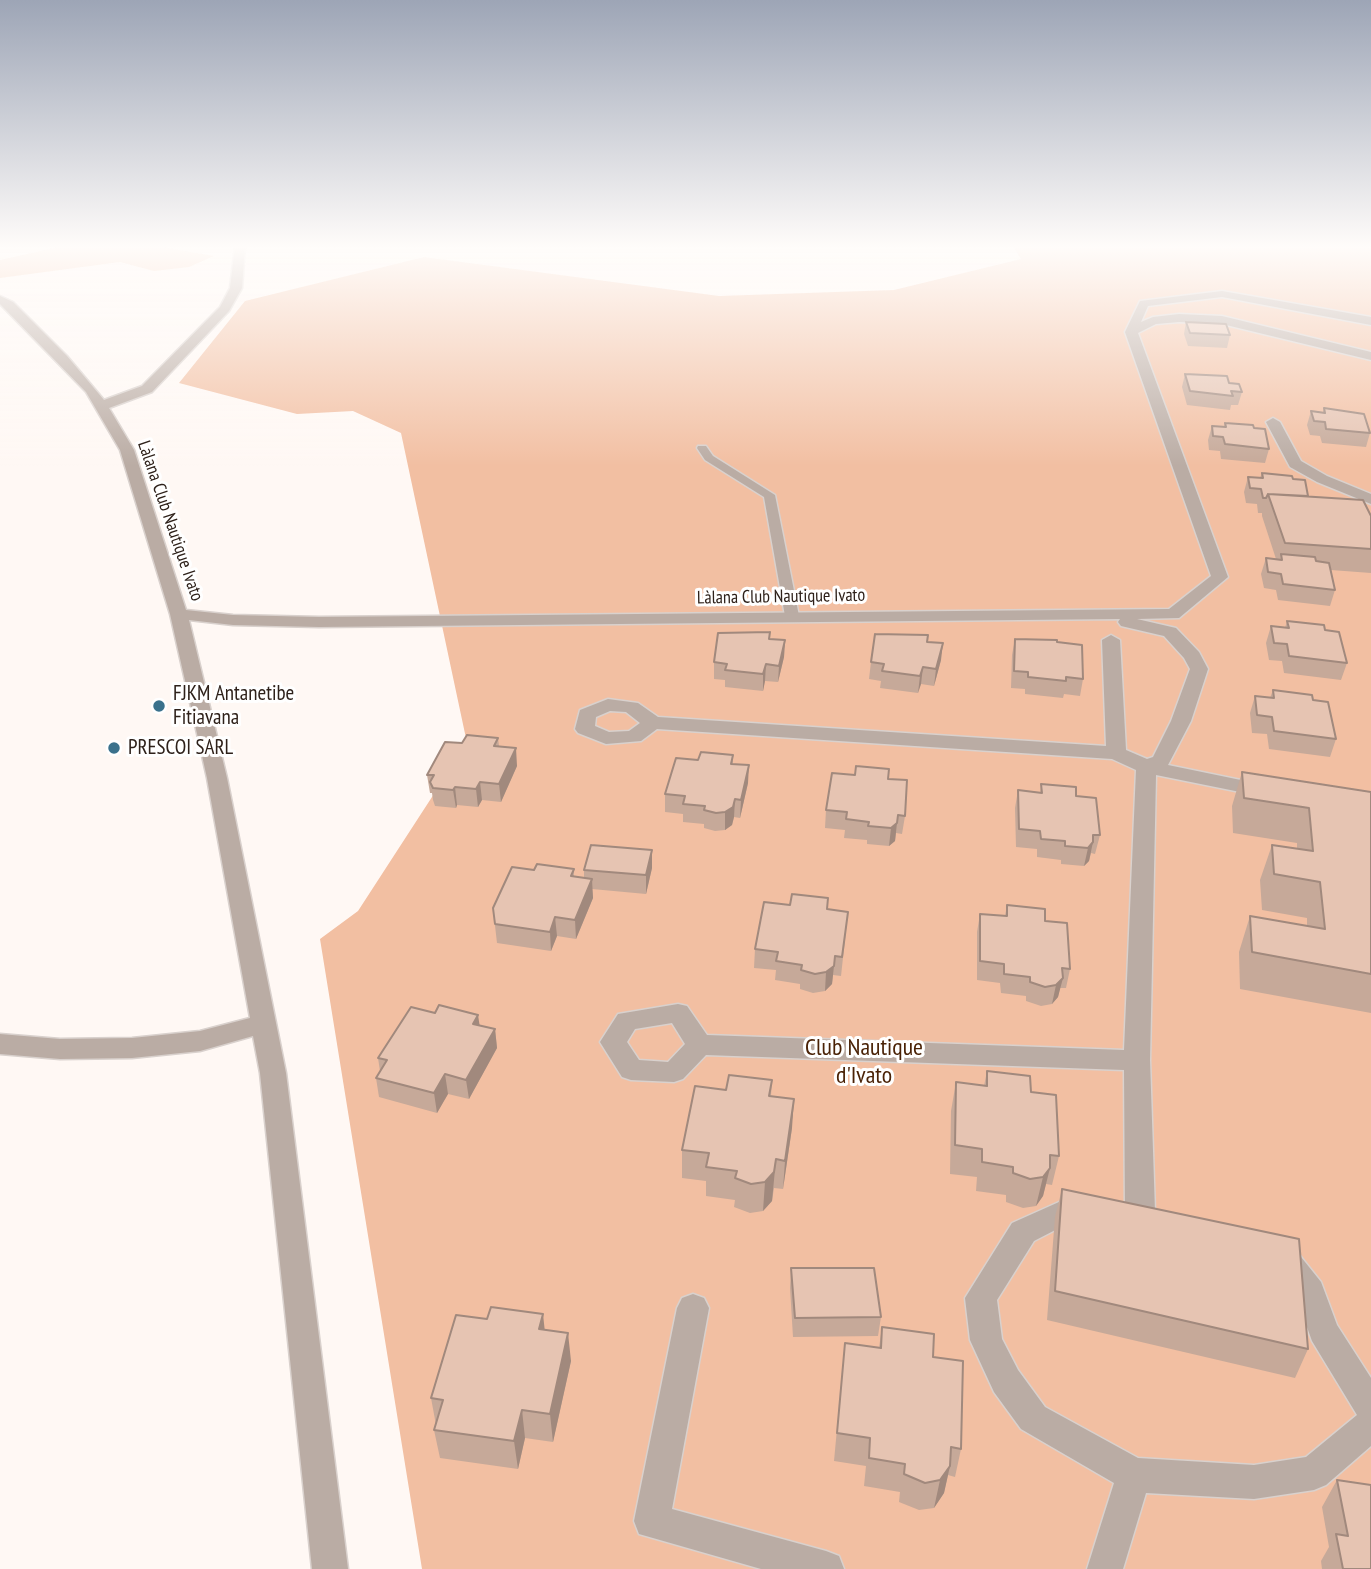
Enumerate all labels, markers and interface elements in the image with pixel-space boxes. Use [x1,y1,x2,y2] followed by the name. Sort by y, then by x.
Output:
[132,438,208,604] street label: Làlana Club Nautique Ivato
[697,585,865,609] street label: Làlana Club Nautique Ivato
[173,681,294,731] place label: FJKM Antanetibe Fitiavana
[151,698,167,714] marker: FJKM Antanetibe Fitiavana
[128,735,233,761] place label: PRESCOI SARL
[106,740,122,756] marker: PRESCOI SARL
[805,1034,923,1090] park label: Club Nautique d'Ivato

